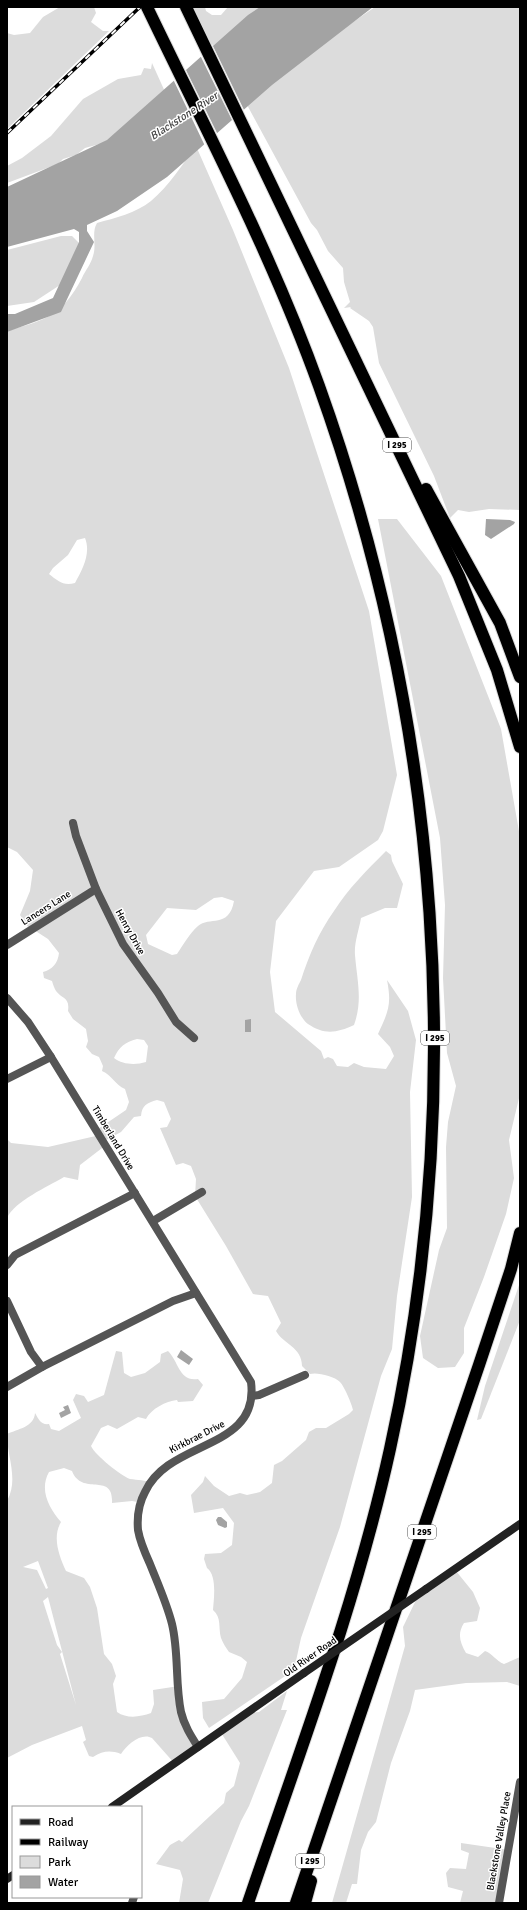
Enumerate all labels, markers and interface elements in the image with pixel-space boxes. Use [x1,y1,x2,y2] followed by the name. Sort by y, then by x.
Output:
[148,88,222,143] water label: Blackstone River
[383,438,411,452] road number: I 295
[19,888,73,928] street label: Lancers Lane
[113,907,147,957] street label: Henry Drive
[421,1031,449,1045] road number: I 295
[89,1104,137,1172] street label: Timberland Drive
[167,1418,227,1456] street label: Kirkbrae Drive
[408,1525,436,1539] road number: I 295
[281,1634,339,1680] street label: Old River Road
[484,1790,514,1892] street label: Blackstone Valley Place
[12,1806,142,1898] legend
[48,1815,74,1830] text: Road
[48,1835,88,1850] text: Railway
[296,1854,324,1868] road number: I 295
[48,1855,71,1870] text: Park
[48,1875,79,1890] text: Water

